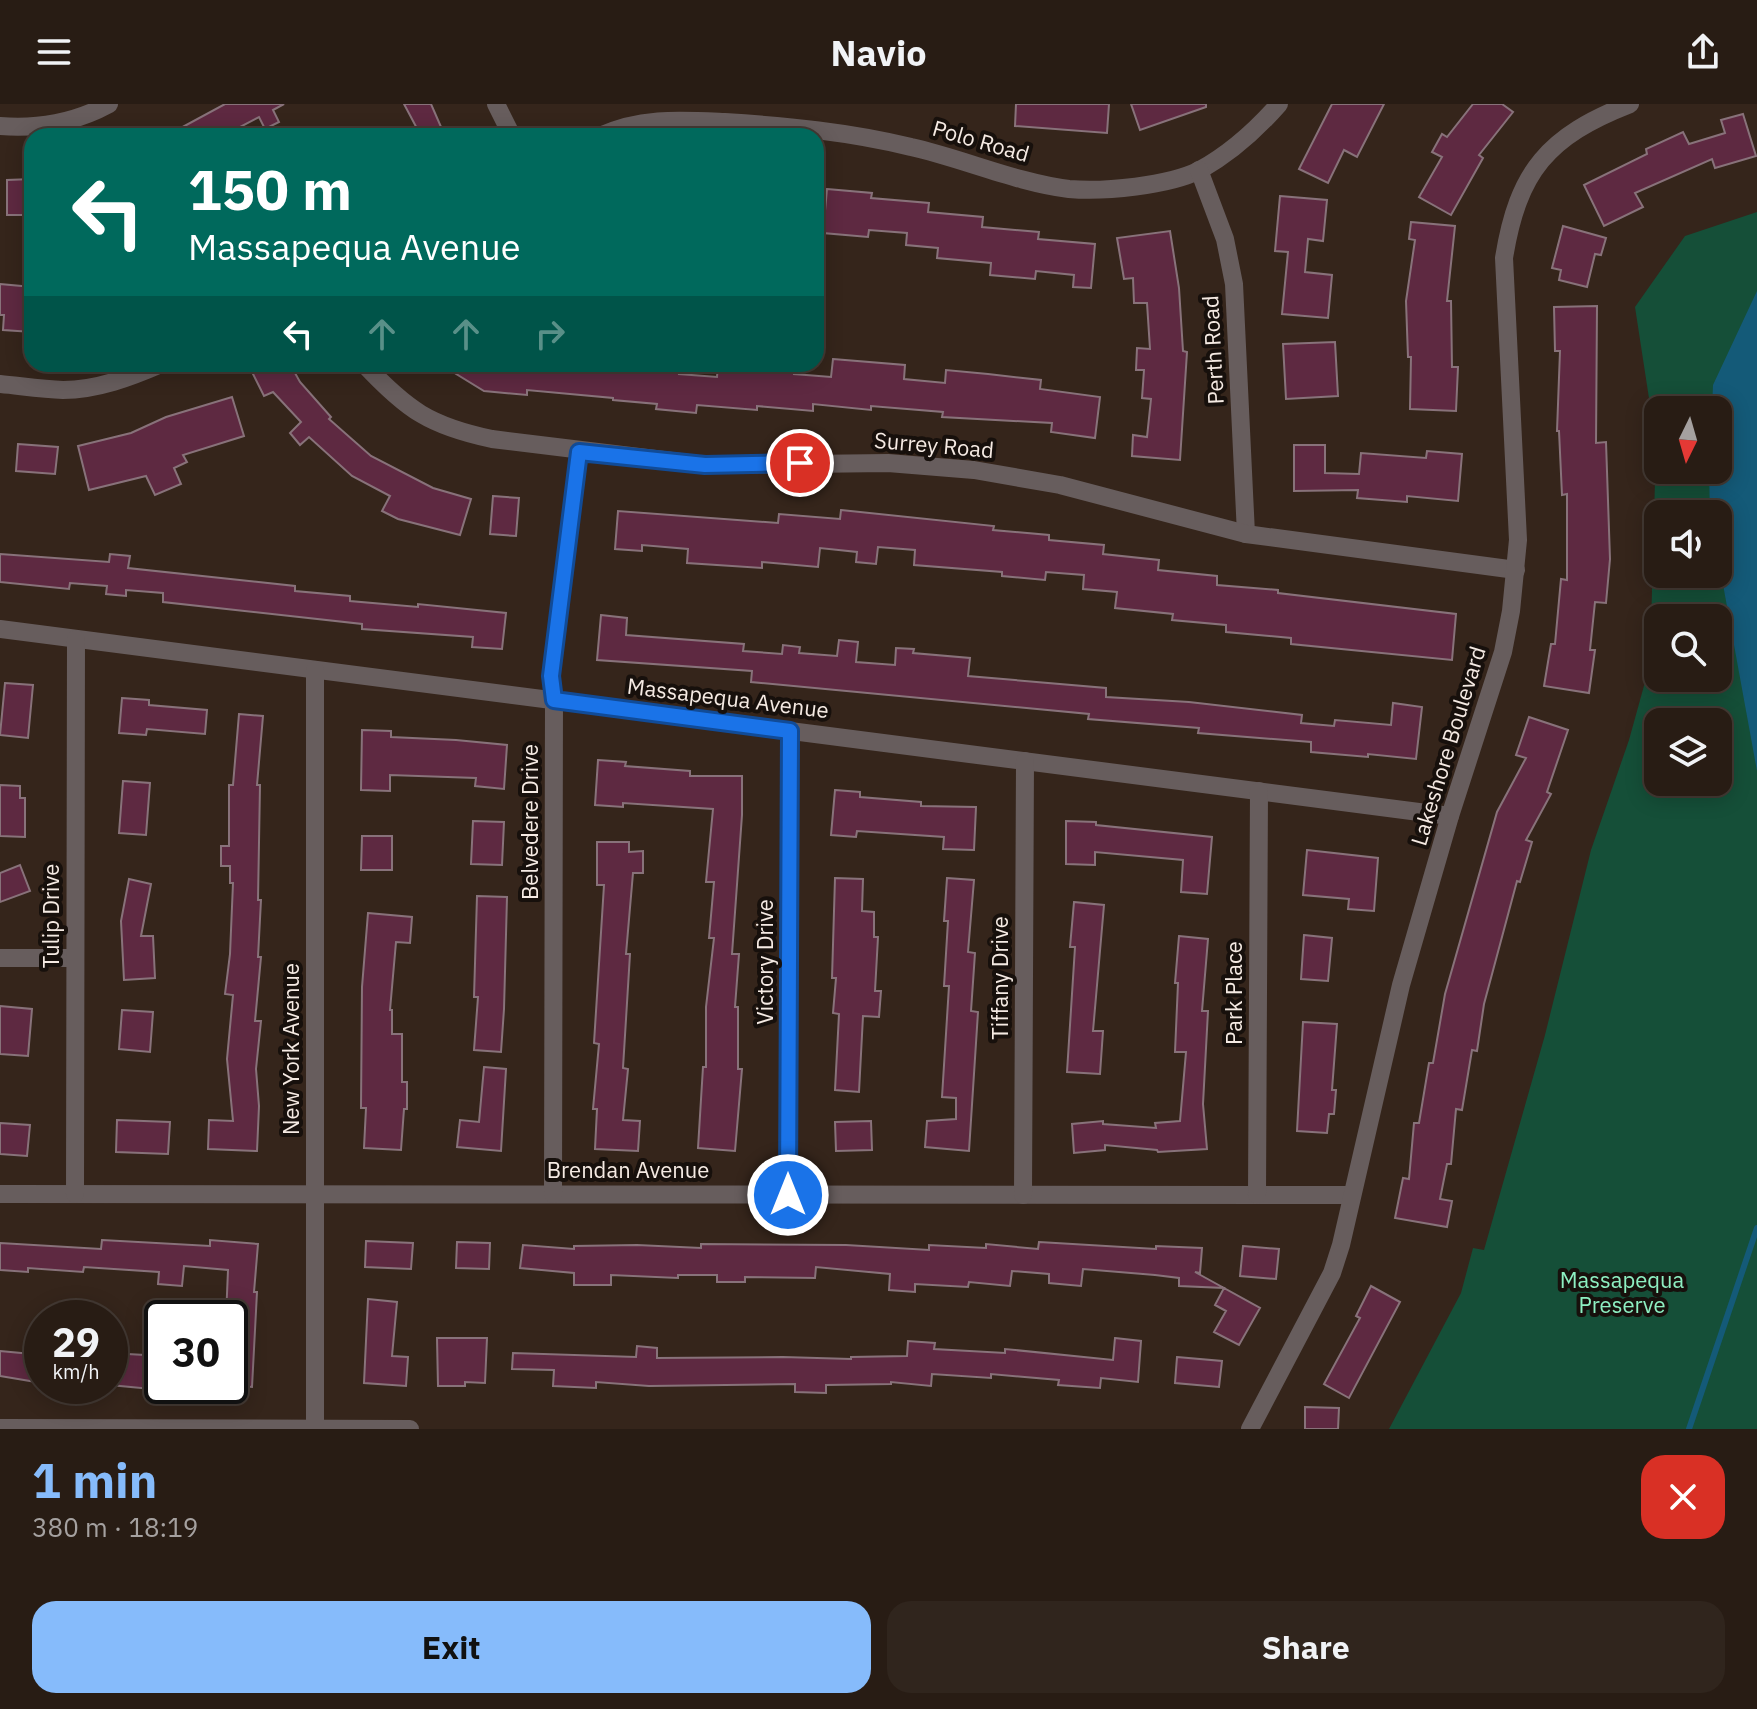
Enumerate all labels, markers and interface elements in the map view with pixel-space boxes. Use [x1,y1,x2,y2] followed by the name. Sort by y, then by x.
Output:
[830,29,927,76] text: Navio
[32,30,76,74] icon: menu
[1681,30,1725,74] icon: share
[929,113,1033,168] street label: Polo Road
[188,153,352,225] text: 150 m
[56,160,160,264] icon: left
[188,223,520,270] text: Massapequa Avenue
[1195,295,1230,405] street label: Perth Road
[276,312,320,356] icon: left
[360,312,404,356] icon: ahead
[444,312,488,356] icon: ahead
[528,312,572,356] icon: right
[1644,396,1732,484] north arrow
[1644,396,1732,796] map controls
[873,425,995,464] street label: Surrey Road
[766,429,834,497] pin
[778,441,822,485] icon: arrive
[1644,500,1732,588] button: sound
[1644,604,1732,692] button: search
[1403,643,1492,849] street label: Lakeshore Boulevard
[625,671,831,724] street label: Massapequa Avenue
[1644,708,1732,796] button: layers
[515,744,544,900] street label: Belvedere Drive
[36,864,65,968] street label: Tulip Drive
[750,899,779,1025] street label: Victory Drive
[985,916,1014,1040] street label: Tiffany Drive
[1219,941,1248,1045] street label: Park Place
[276,963,305,1135] street label: New York Avenue
[746,1153,830,1237] position arrow
[547,1155,709,1184] street label: Brendan Avenue
[1560,1265,1685,1319] park label: Massapequa Preserve
[144,1300,248,1404] speed limit sign: 30
[52,1316,100,1368] text: 29
[52,1358,100,1385] text: km/h
[32,1449,157,1511] text: 1 min
[1641,1455,1725,1539] button: close
[32,1510,198,1544] text: 380 m · 18:19
[32,1601,871,1693] button: Exit
[887,1601,1725,1693] button: Share

